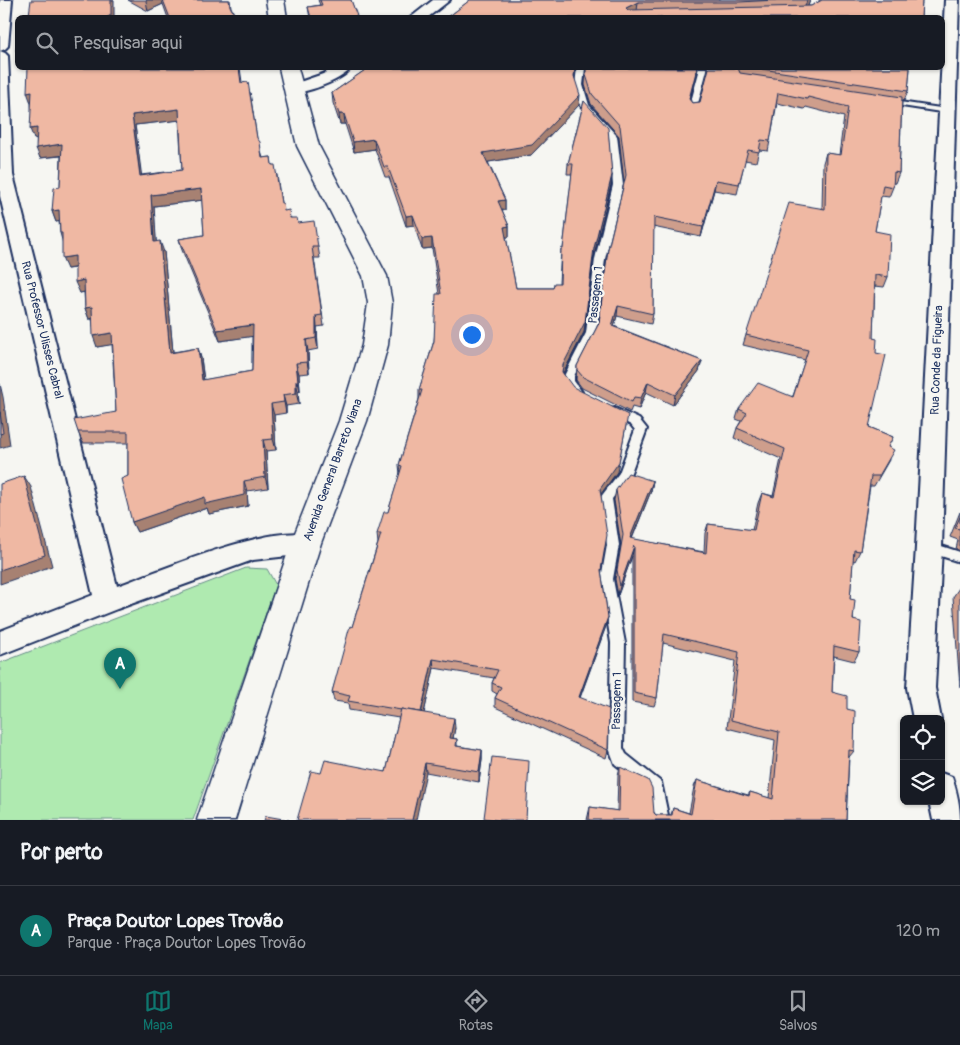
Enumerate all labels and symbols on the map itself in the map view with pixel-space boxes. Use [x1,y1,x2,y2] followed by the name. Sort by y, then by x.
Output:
[18,260,66,401] street label: Rua Professor Ulisses Cabral
[586,265,606,325] street label: Passagem 1
[928,305,946,415] street label: Rua Conde da Figueira
[459,322,485,348] your location
[300,396,366,543] street label: Avenida General Barreto Viana
[104,648,136,689] pin: A
[609,672,625,730] street label: Passagem 1

